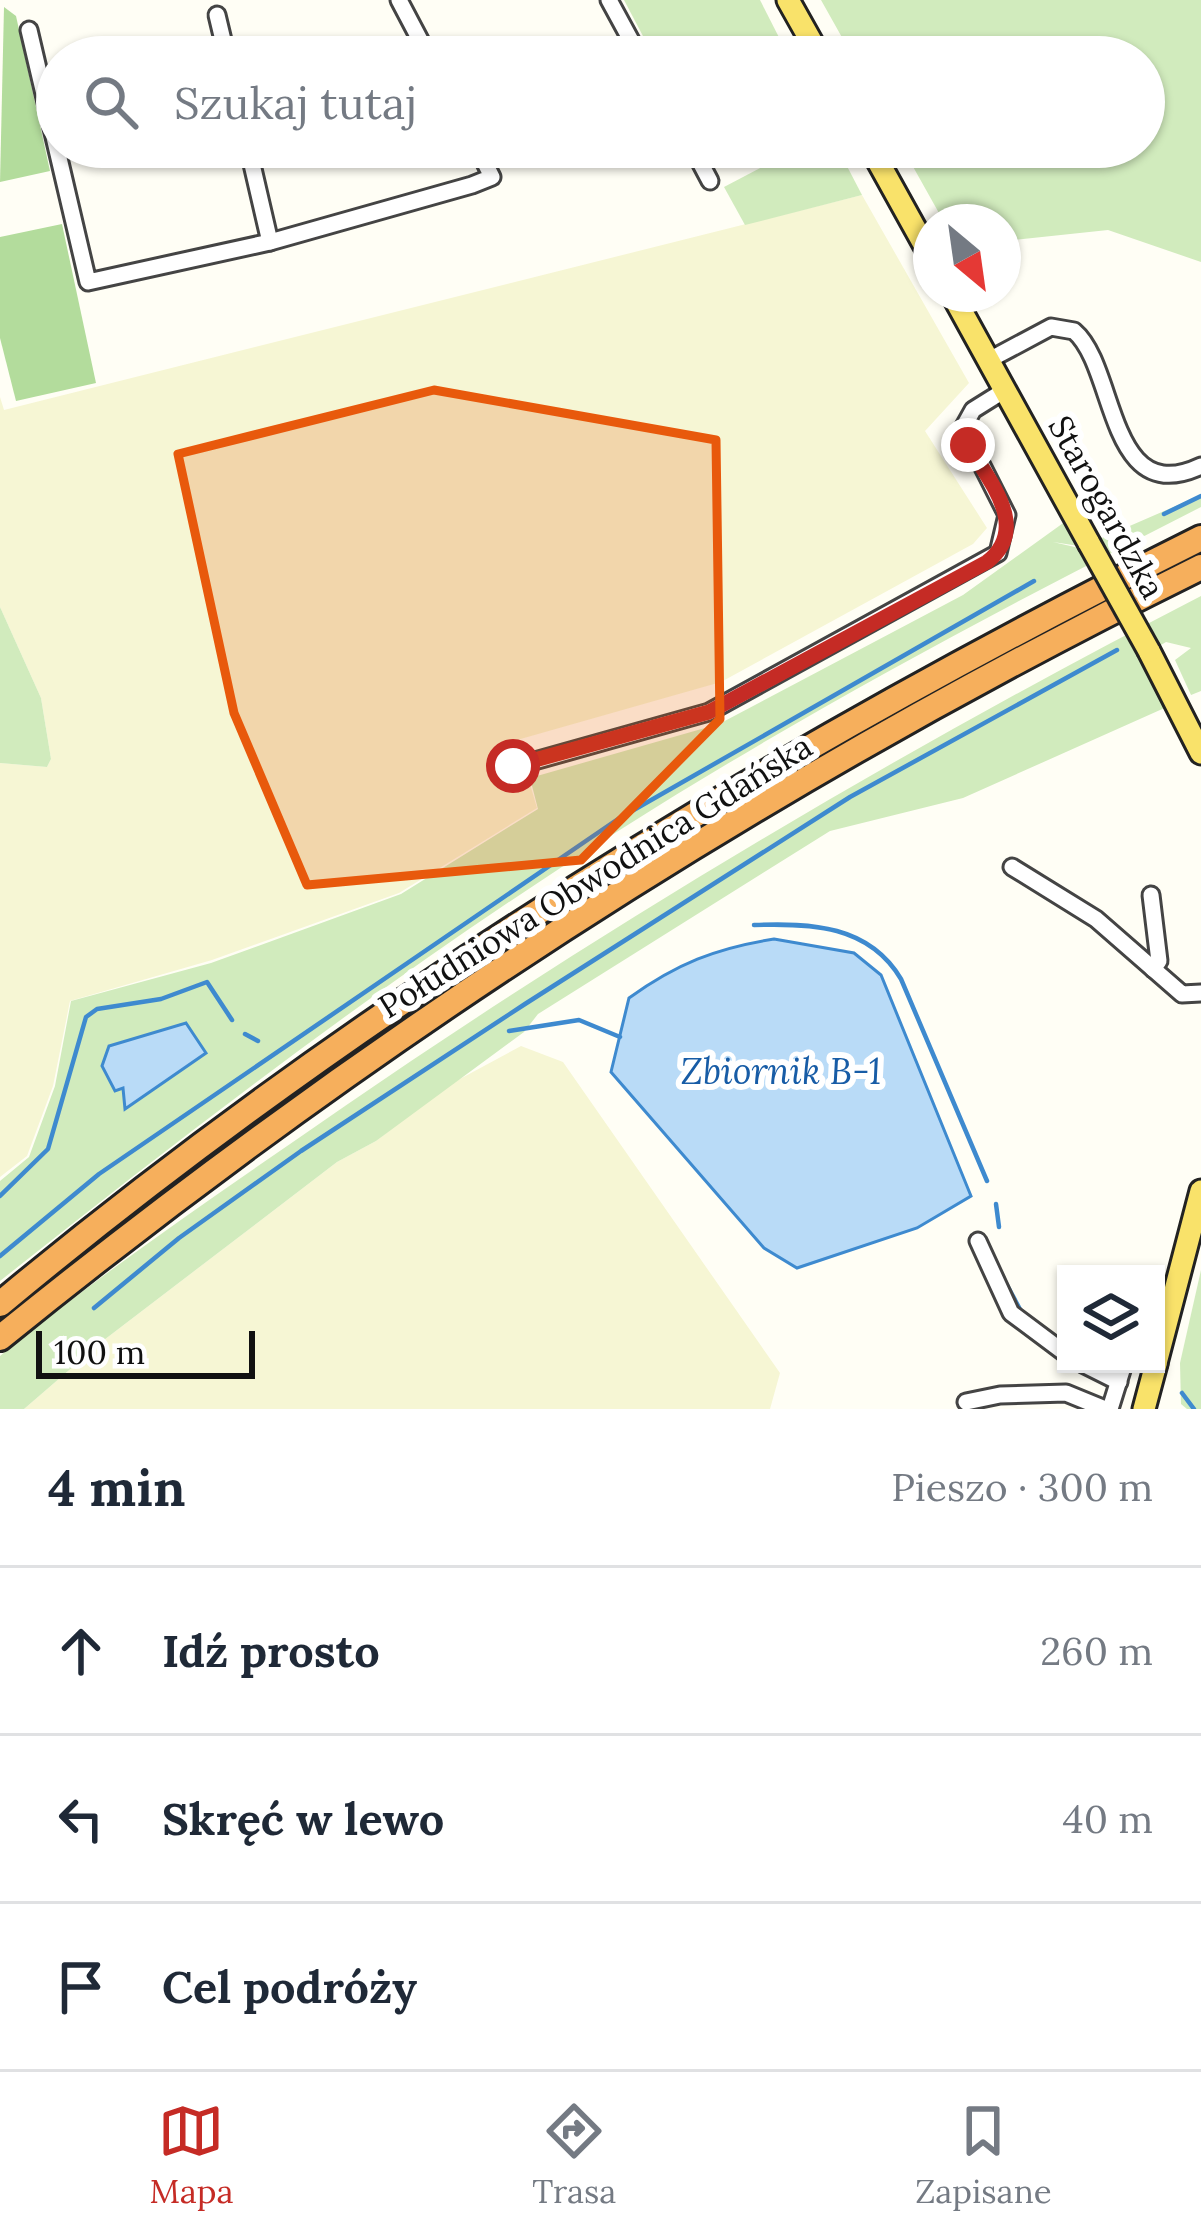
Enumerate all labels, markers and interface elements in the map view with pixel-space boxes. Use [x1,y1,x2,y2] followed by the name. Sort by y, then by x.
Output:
[36,36,1165,168] search box
[78,69,144,135] icon: search
[174,74,417,131] text: Szukaj tutaj
[913,204,1021,312] north arrow
[1040,408,1174,606] street label: Starogardzka
[941,418,995,472] route end
[370,725,820,1027] street label: Południowa Obwodnica Gdańska
[486,739,540,793] route start
[681,1048,881,1094] water label: Zbiornik B-1
[1057,1265,1165,1373] map controls
[1057,1265,1165,1373] button: layers
[36,1325,255,1378] scale bar
[54,1331,145,1373] text: 100 m
[48,1455,185,1520] text: 4 min
[891,1462,1153,1512] text: Pieszo · 300 m
[48,1618,114,1684] icon: ahead
[162,1622,380,1679] text: Idź prosto
[1040,1626,1153,1676] text: 260 m
[48,1786,114,1852] icon: left
[162,1790,444,1847] text: Skręć w lewo
[1063,1794,1153,1844] text: 40 m
[48,1954,114,2020] icon: arrive
[162,1958,417,2015] text: Cel podróży
[149,2098,233,2212] tab: Mapa
[532,2098,616,2212] tab: Trasa
[915,2098,1052,2212] tab: Zapisane

